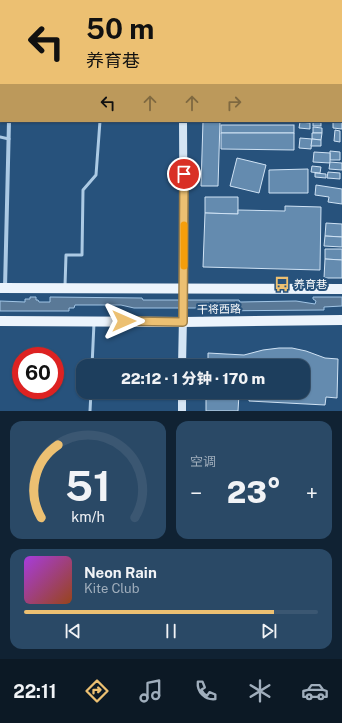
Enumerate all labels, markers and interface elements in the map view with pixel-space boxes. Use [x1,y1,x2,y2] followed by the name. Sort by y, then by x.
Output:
[86,12,154,45] text: 50 m
[20,16,72,68] icon: left
[86,50,140,71] text: 养育巷
[97,92,119,114] icon: left
[139,92,161,114] icon: ahead
[181,92,203,114] icon: ahead
[223,92,245,114] icon: right
[167,157,201,191] pin
[173,163,195,185] icon: arrive
[273,275,291,293] bus stop icon: 养育巷
[294,278,327,290] place label: 养育巷
[103,300,145,342] position arrow
[197,303,241,315] street label: 干将西路
[12,347,64,399] speed limit sign: 60
[121,370,265,387] text: 22:12 · 1 分钟 · 170 m
[190,454,216,469] text: 空调
[65,461,111,510] text: 51
[227,474,281,510] text: 23°
[190,480,202,506] text: −
[306,480,318,506] text: +
[71,508,105,525] text: km/h
[84,564,157,581] text: Neon Rain
[84,581,139,596] text: Kite Club
[62,620,84,642] icon: previous
[160,620,182,642] icon: pause
[258,620,280,642] icon: next
[83,677,111,705] icon: directions
[137,677,165,705] icon: music
[192,677,220,705] icon: phone
[246,677,274,705] icon: climate
[301,677,329,705] icon: car
[13,681,56,702] text: 22:11

